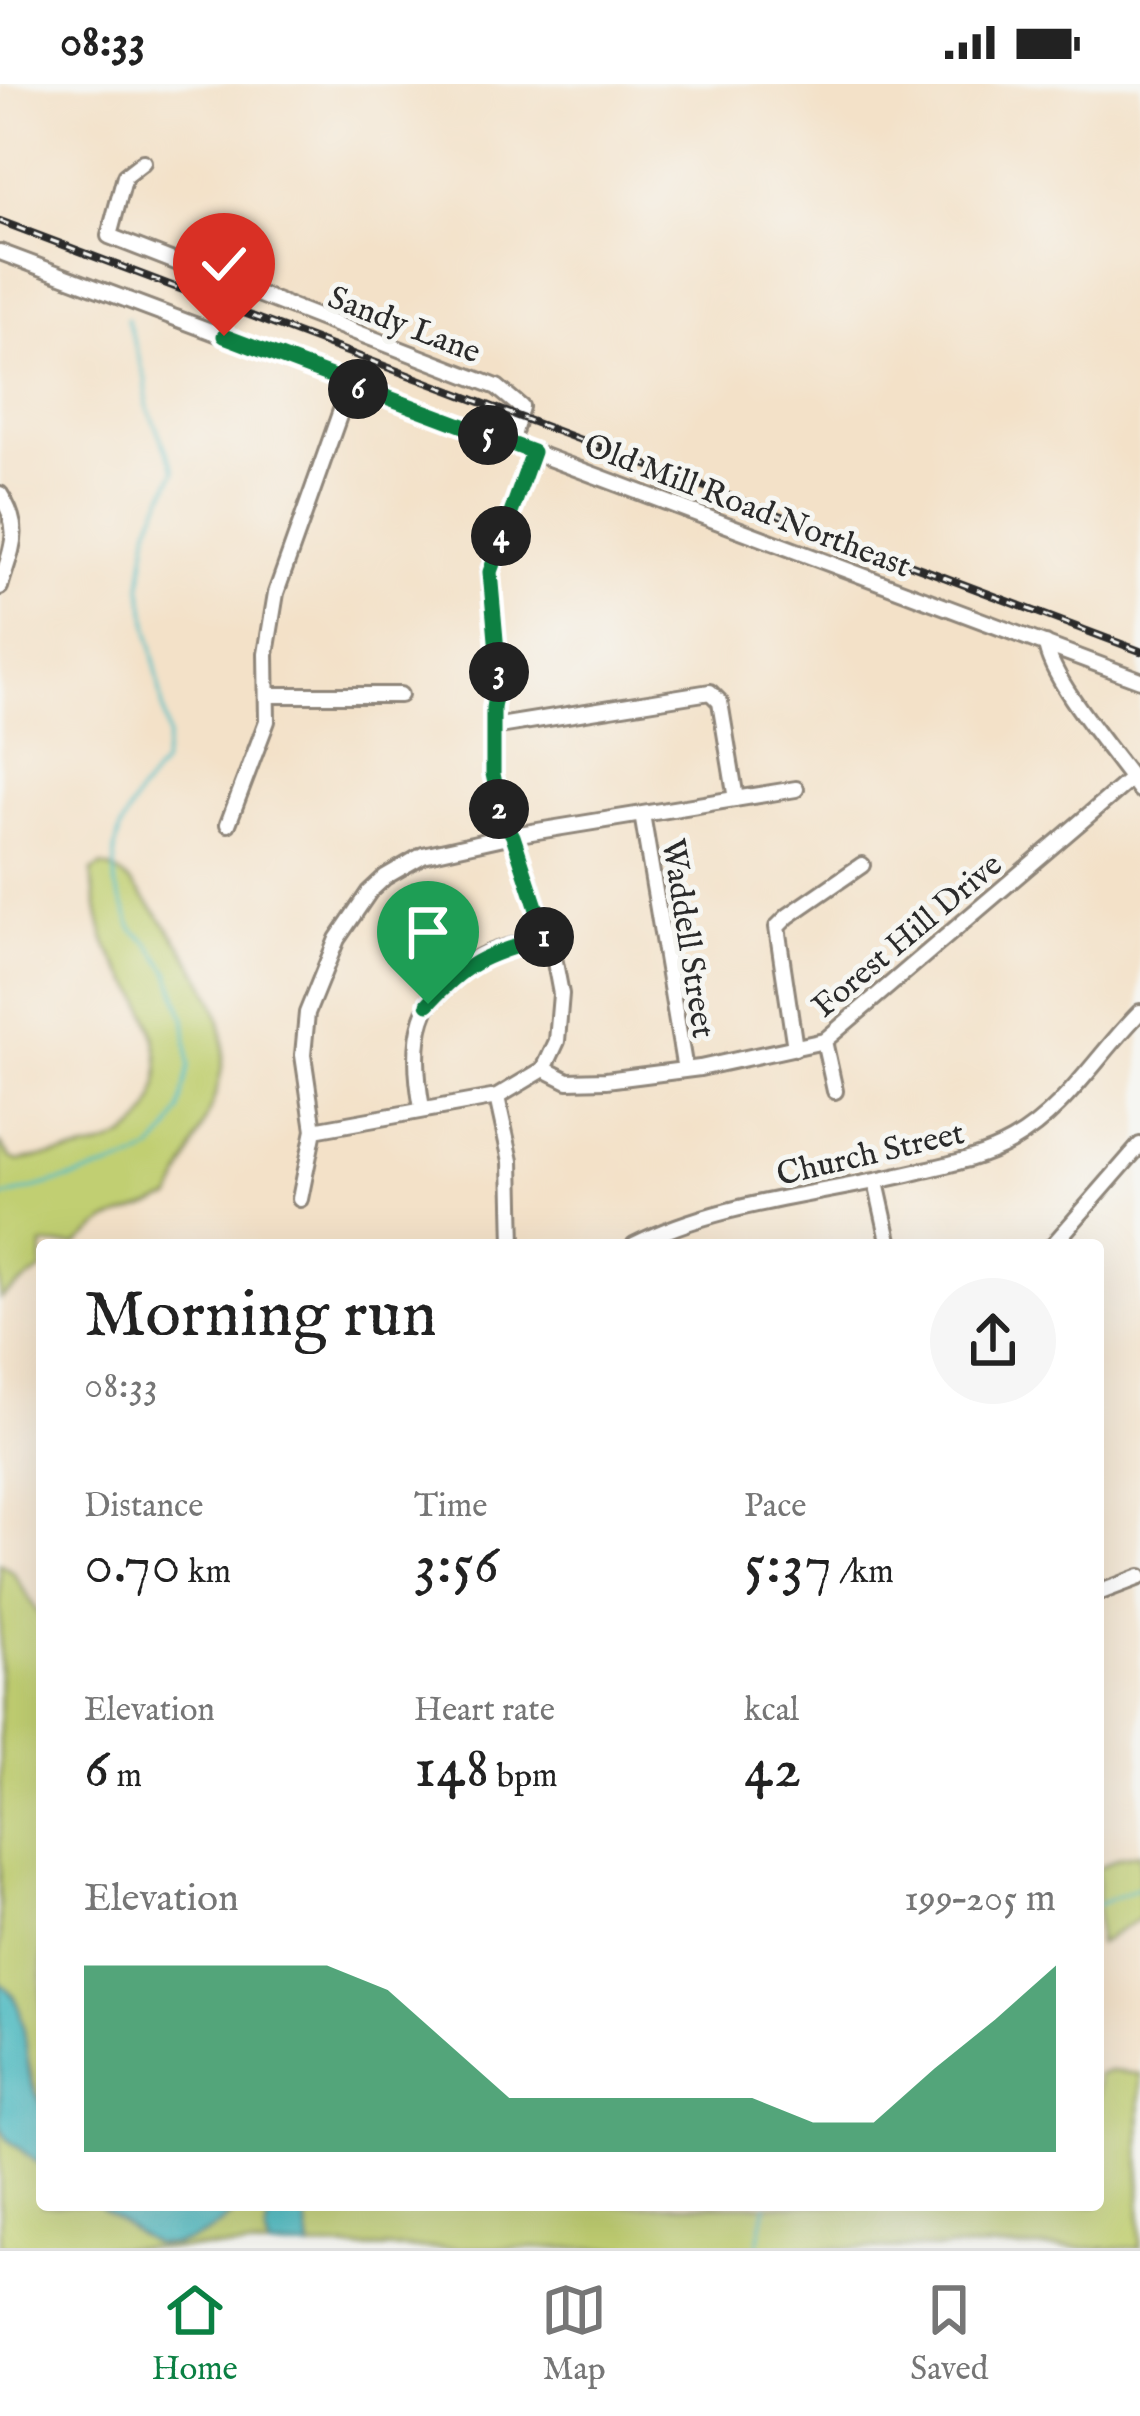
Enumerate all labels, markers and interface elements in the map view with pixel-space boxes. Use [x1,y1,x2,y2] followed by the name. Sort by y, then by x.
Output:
[60,14,145,71] text: 08:33
[173,213,275,336] pin
[191,231,257,297] icon: check
[322,278,486,374] street label: Sandy Lane
[328,359,388,419] pin: 6
[351,368,365,410] text: 6
[458,405,518,465] pin: 5
[482,414,494,456] text: 5
[578,425,916,589] street label: Old Mill Road Northeast
[471,506,531,566] pin: 4
[493,515,509,557] text: 4
[469,642,529,702] pin: 3
[493,651,505,693] text: 3
[469,779,529,839] pin: 2
[491,788,507,830] text: 2
[651,836,724,1041] street label: Waddell Street
[804,845,1011,1028] street label: Forest Hill Drive
[377,881,479,1004] pin
[395,899,461,965] icon: arrive
[514,907,574,967] pin: 1
[538,916,550,958] text: 1
[773,1113,968,1197] street label: Church Street
[84,1275,437,1359] text: Morning run
[930,1278,1056,1404] button: share
[84,1362,158,1411] text: 08:33
[84,1486,203,1528] text: Distance
[414,1486,487,1528] text: Time
[744,1486,806,1528] text: Pace
[84,1528,181,1604] text: 0.70
[414,1528,499,1604] text: 3:56
[744,1528,832,1604] text: 5:37
[181,1552,231,1594] text: km
[832,1552,894,1594] text: /km
[84,1690,215,1732] text: Elevation
[414,1690,555,1732] text: Heart rate
[744,1690,799,1732] text: kcal
[84,1732,109,1808] text: 6
[414,1732,489,1808] text: 148
[744,1732,802,1808] text: 42
[109,1756,142,1798] text: m
[489,1756,557,1798] text: bpm
[84,1875,239,1924] text: Elevation
[904,1875,1056,1924] text: 199–205 m
[152,2277,238,2391] tab: Home
[541,2277,607,2391] tab: Map
[910,2277,988,2391] tab: Saved

